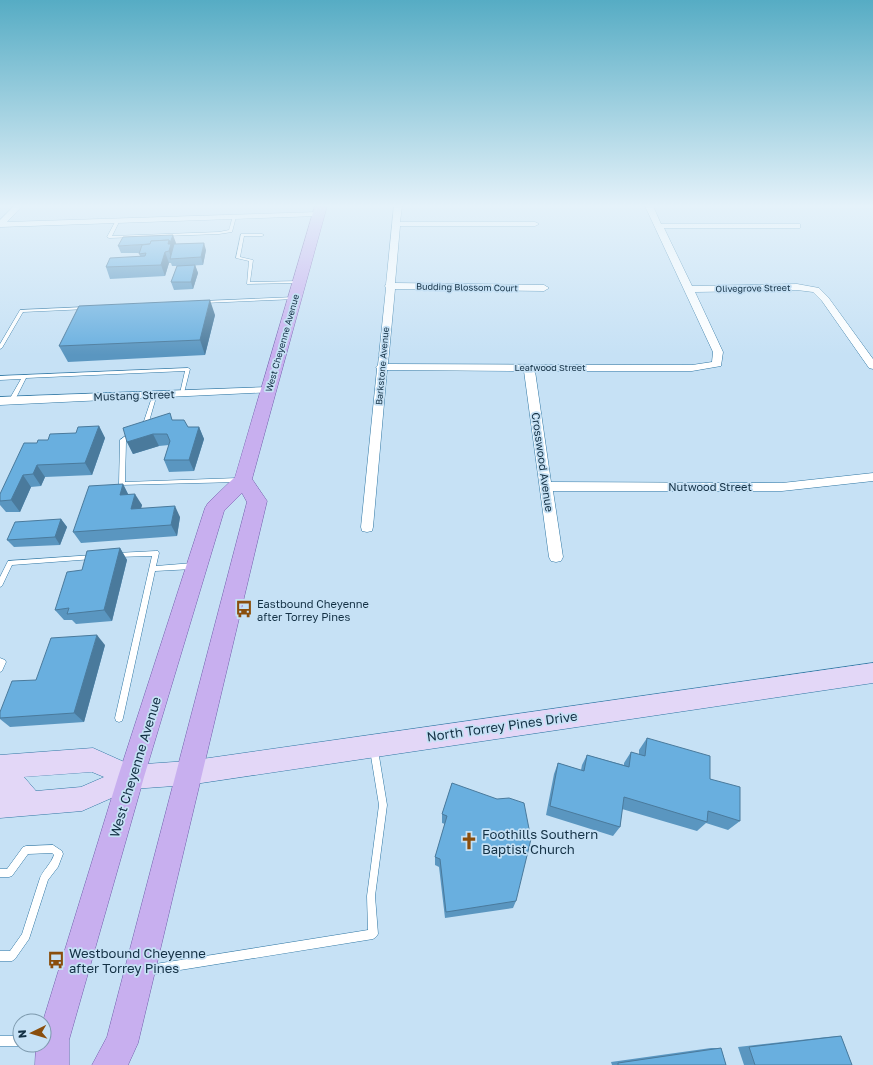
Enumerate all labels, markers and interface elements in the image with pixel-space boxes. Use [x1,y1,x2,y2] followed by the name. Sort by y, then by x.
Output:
[416,281,518,293] street label: Budding Blossom Court
[715,282,791,294] street label: Olivegrove Street
[263,293,301,393] street label: West Cheyenne Avenue
[373,327,391,405] street label: Barkstone Avenue
[514,362,586,373] street label: Leafwood Street
[93,387,175,403] street label: Mustang Street
[530,411,556,513] street label: Crosswood Avenue
[668,480,752,493] street label: Nutwood Street
[257,597,369,623] place label: Eastbound Cheyenne after Torrey Pines
[234,599,254,619] bus stop icon: Eastbound Cheyenne after Torrey Pines
[106,695,164,839] street label: West Cheyenne Avenue
[426,708,578,744] street label: North Torrey Pines Drive
[482,826,598,857] place label: Foothills Southern Baptist Church
[459,831,479,851] church icon: Foothills Southern Baptist Church
[69,945,206,976] place label: Westbound Cheyenne after Torrey Pines
[46,950,66,970] bus stop icon: Westbound Cheyenne after Torrey Pines
[12,1013,52,1053] north arrow
[15,1029,28,1039] text: N

